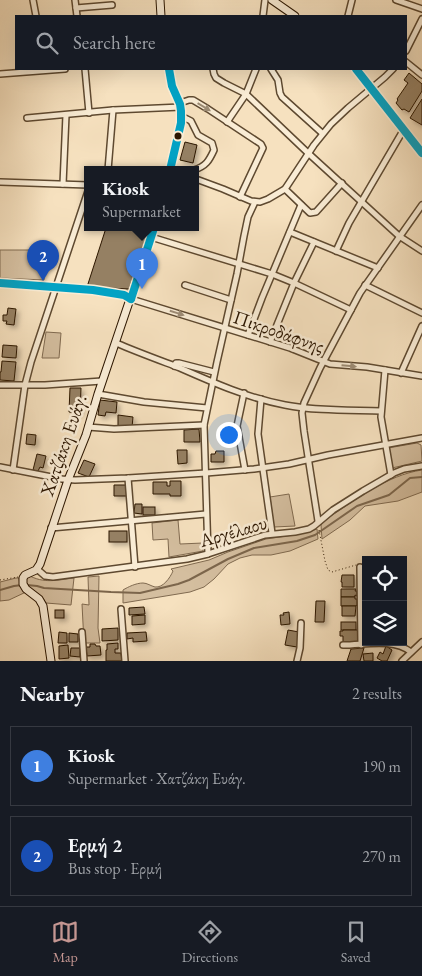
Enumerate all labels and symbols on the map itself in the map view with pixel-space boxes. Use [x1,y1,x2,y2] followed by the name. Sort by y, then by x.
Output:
[198,102,211,111] one-way arrow
[173,131,183,141] unlabelled marker
[27,240,59,281] pin: 2
[126,248,158,289] pin: 1
[230,304,328,359] street label: Πικροδάφνης
[170,310,185,318] one-way arrow
[341,362,357,370] one-way arrow
[34,391,93,500] street label: Χατζάκη Ευάγ.
[216,422,242,448] your location
[195,510,270,553] street label: Αρχέλαου

